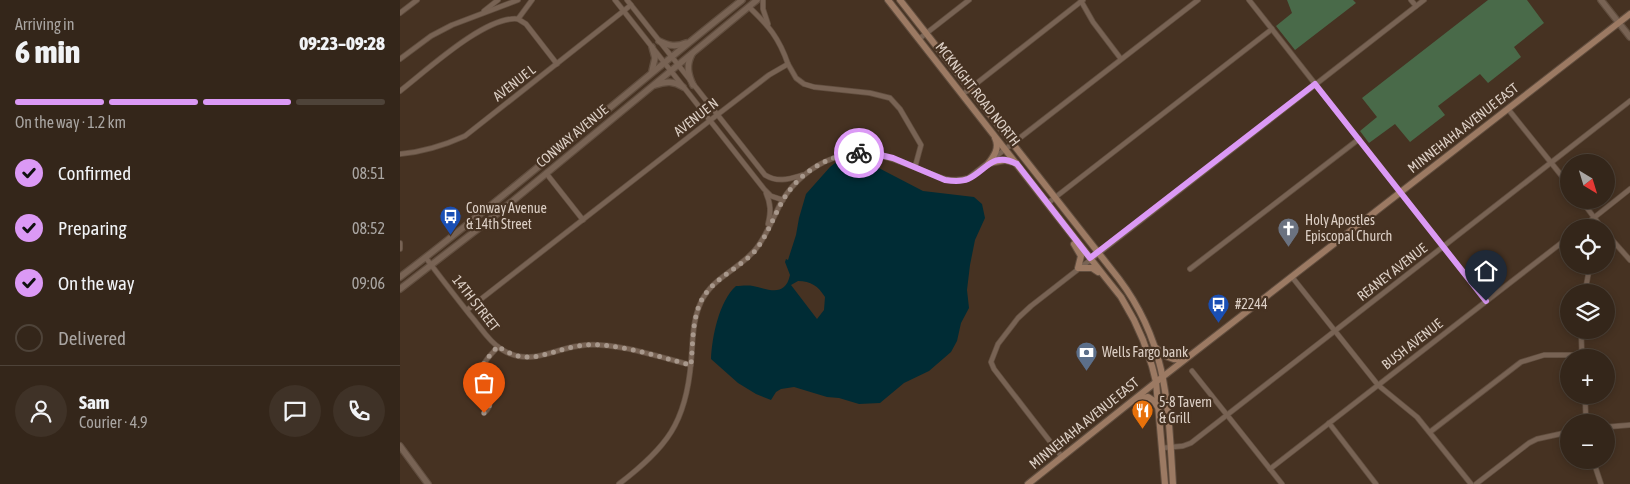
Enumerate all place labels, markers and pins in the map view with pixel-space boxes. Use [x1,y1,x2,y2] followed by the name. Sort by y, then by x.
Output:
[466,200,547,232] place label: Conway Avenue & 14th Street
[438,204,462,235] bus stop icon: Conway Avenue & 14th Street
[1305,212,1392,244] place label: Holy Apostles Episcopal Church
[1277,216,1301,247] church icon: Holy Apostles Episcopal Church
[1465,250,1507,301] pin
[1207,292,1231,323] bus stop icon: #2244
[1235,296,1268,312] place label: #2244
[1074,340,1098,371] bank icon: Wells Fargo bank
[1102,344,1188,360] place label: Wells Fargo bank
[463,362,505,413] pin
[1159,394,1212,426] place label: 5-8 Tavern & Grill
[1131,398,1155,429] restaurant icon: 5-8 Tavern & Grill

